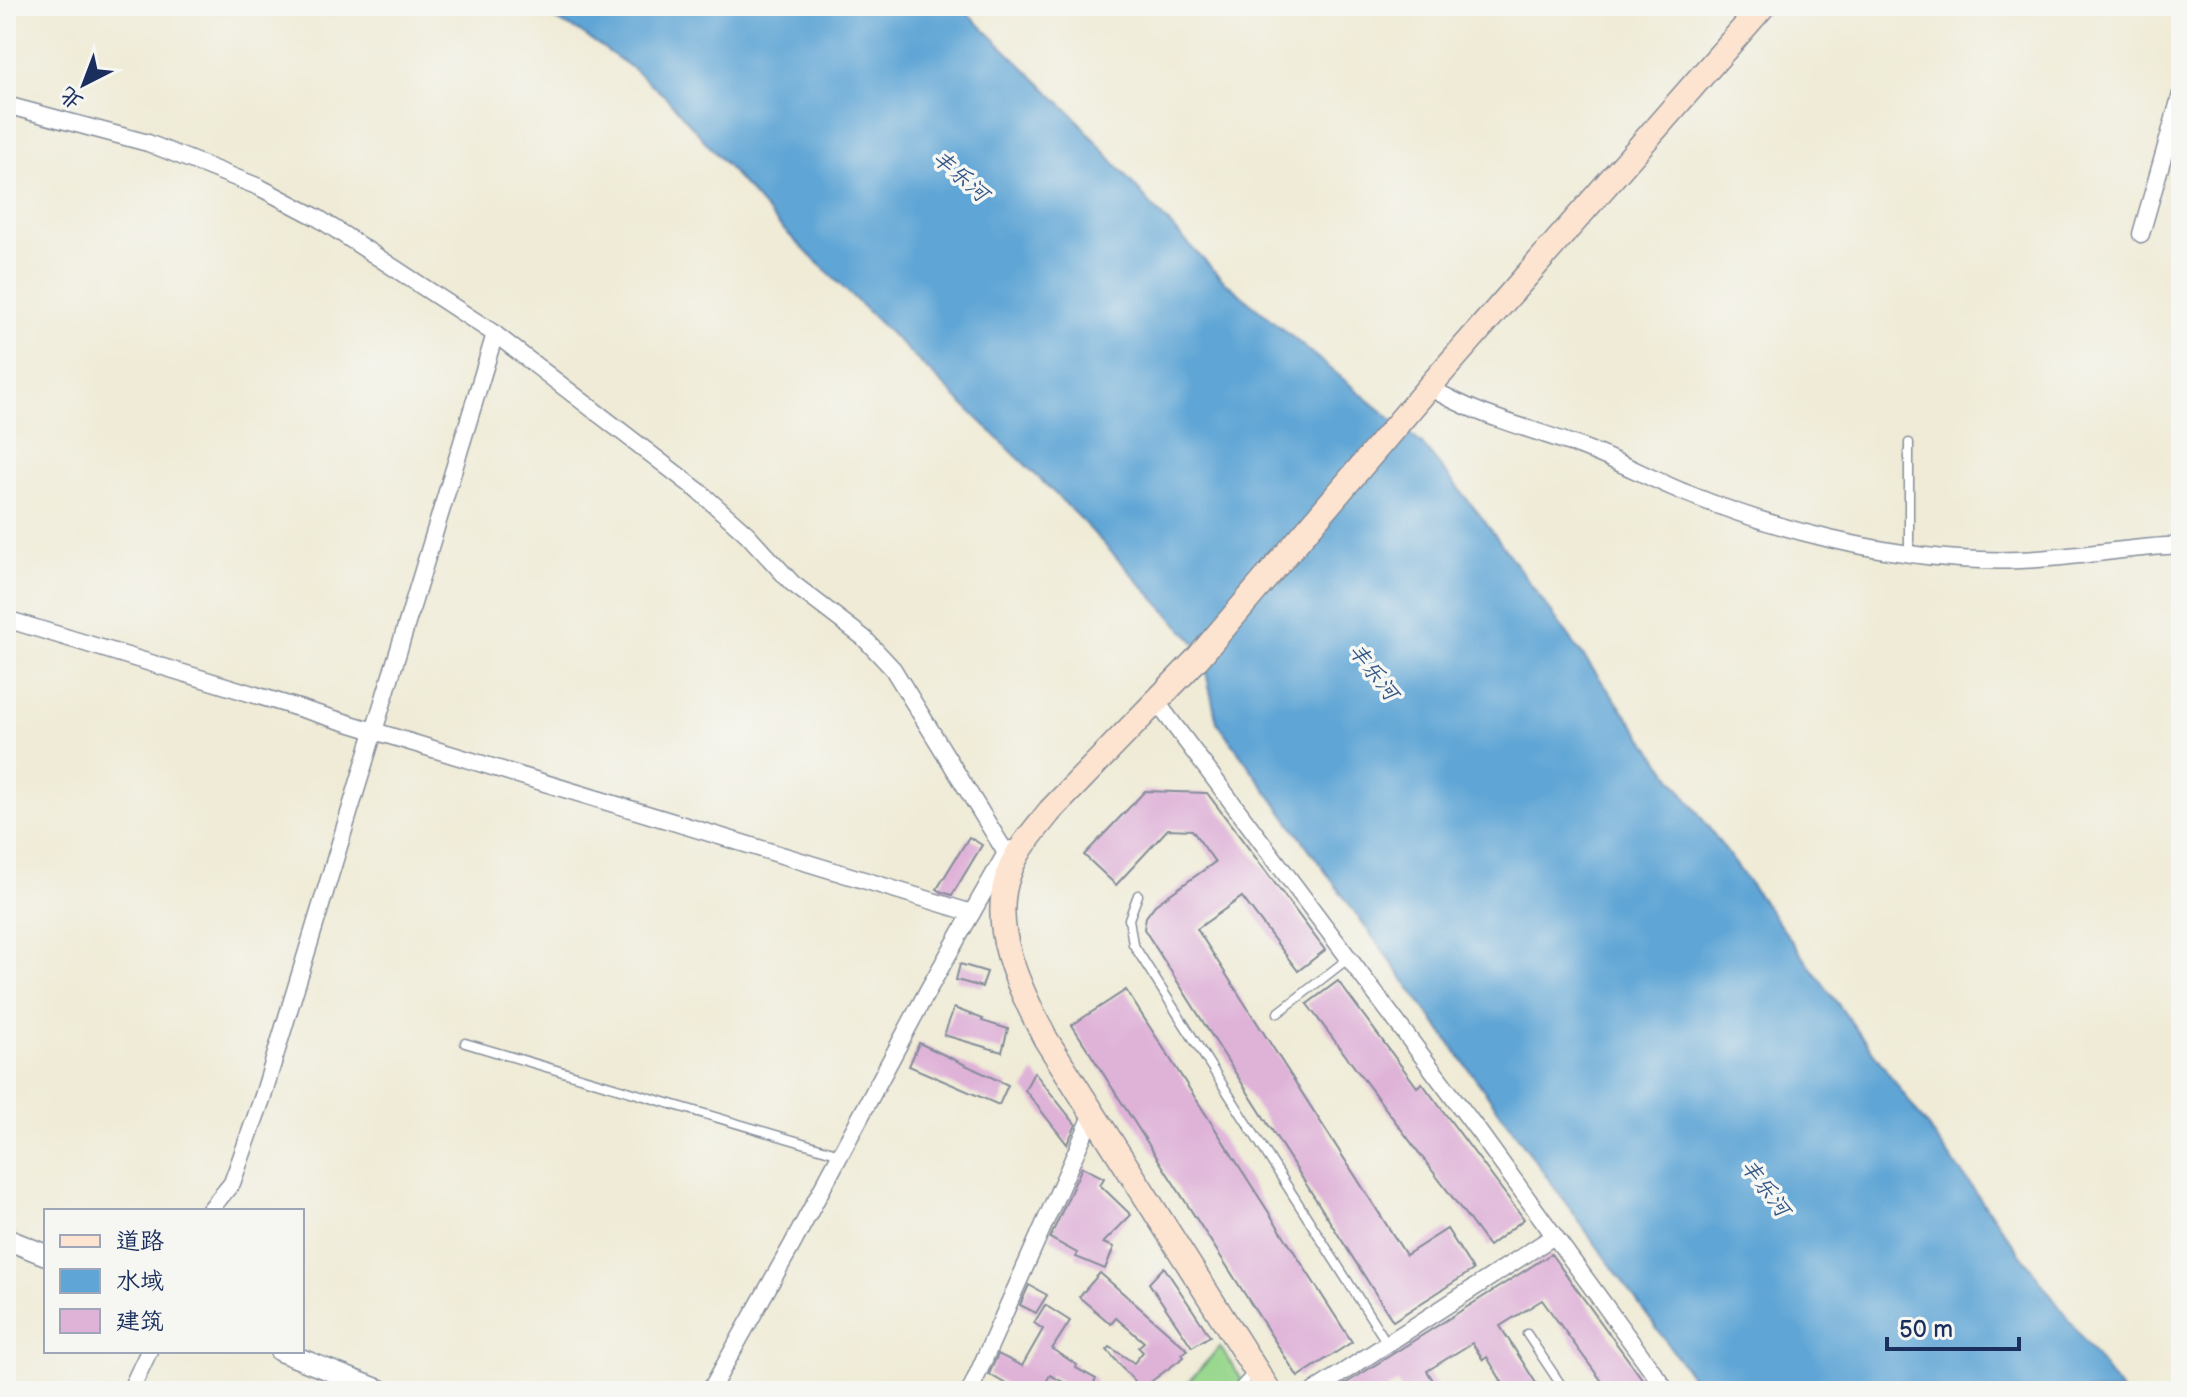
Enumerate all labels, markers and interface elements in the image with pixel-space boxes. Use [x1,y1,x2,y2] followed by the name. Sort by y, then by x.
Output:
[44,44,124,124] north arrow
[54,80,89,115] text: 北
[926,144,996,210] water label: 丰乐河
[1342,638,1406,709] water label: 丰乐河
[1734,1153,1797,1225] water label: 丰乐河
[44,1209,304,1353] legend
[116,1227,164,1256] text: 道路
[116,1267,164,1296] text: 水域
[1887,1301,2019,1351] scale bar
[116,1307,164,1336] text: 建筑
[1899,1315,1953,1344] text: 50 m

